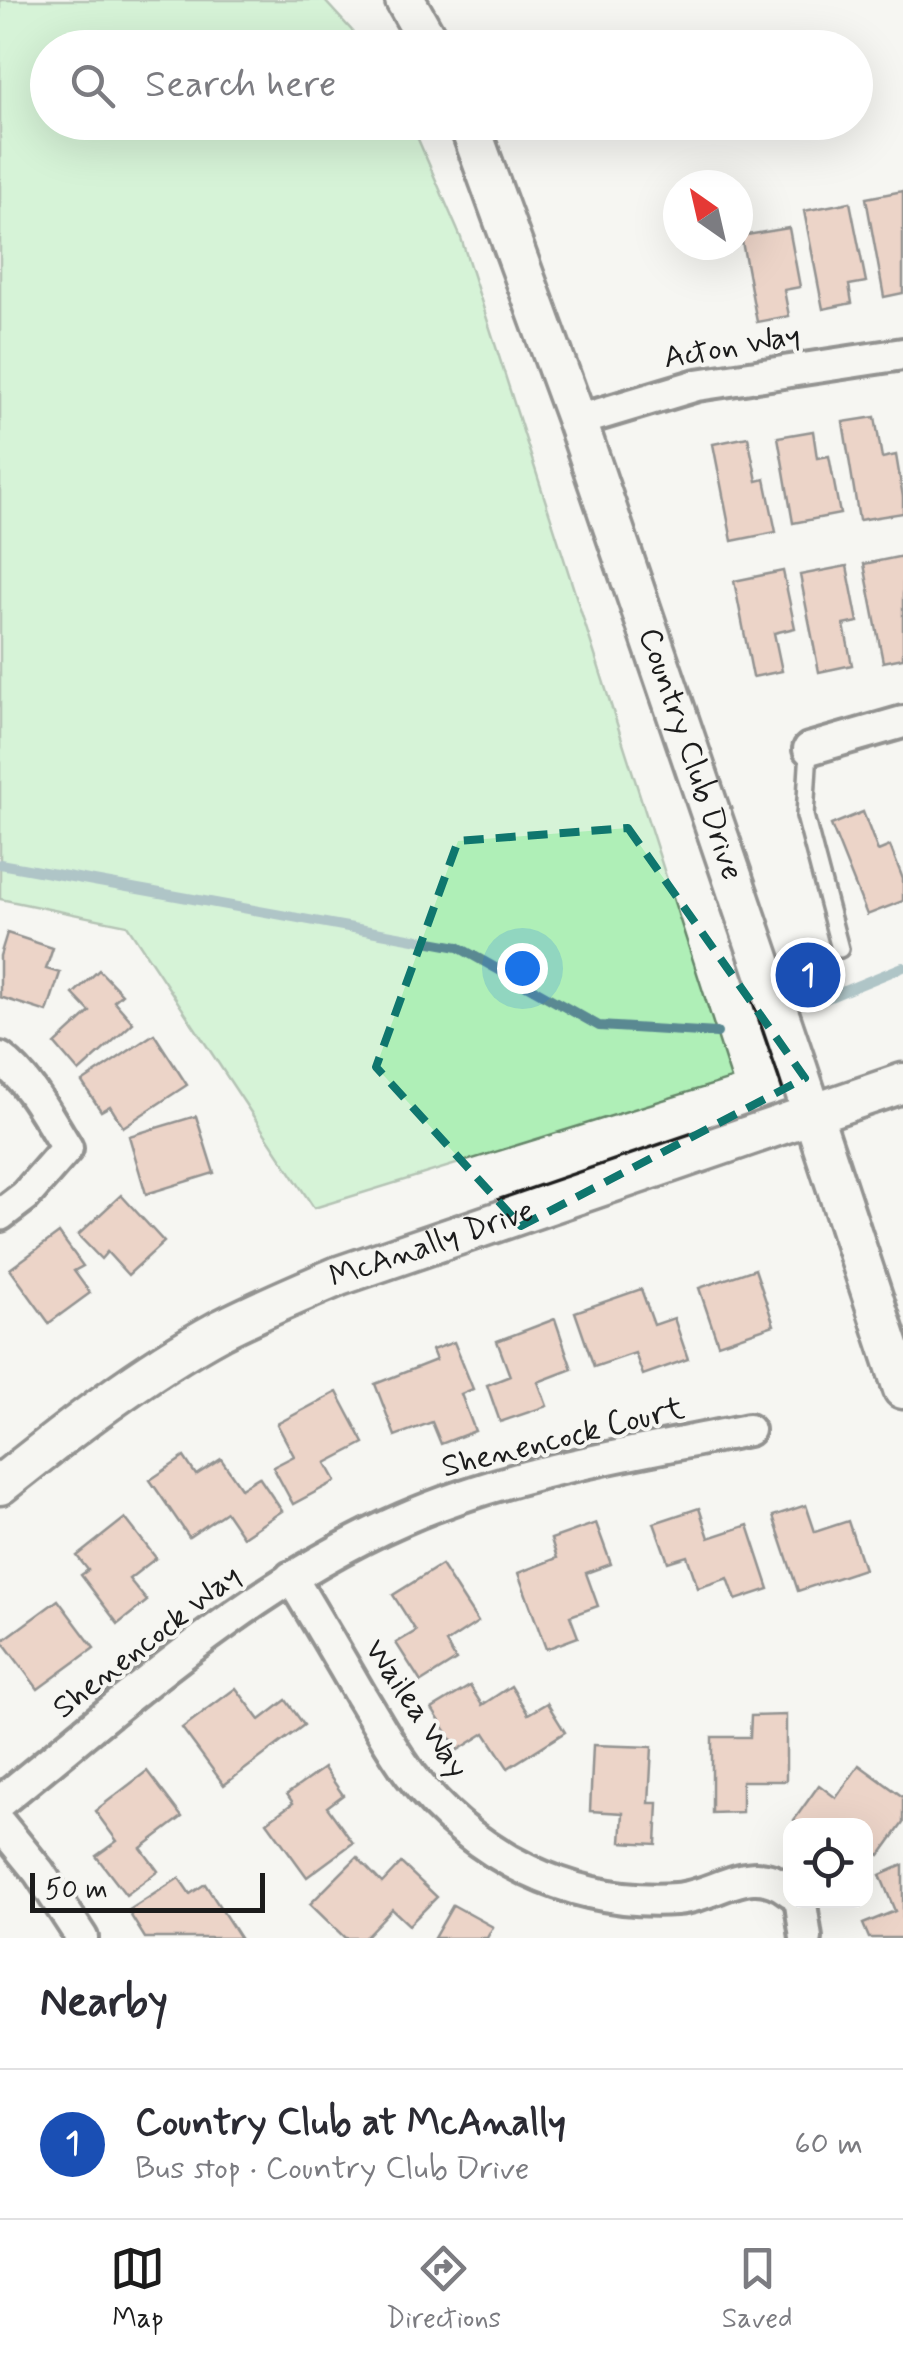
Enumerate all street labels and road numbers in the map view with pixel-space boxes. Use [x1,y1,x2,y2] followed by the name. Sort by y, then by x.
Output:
[660,314,804,380] street label: Acton Way
[628,622,753,886] street label: Country Club Drive
[324,1190,539,1299] street label: McAnally Drive
[437,1388,689,1488] street label: Shenencock Court
[44,1555,250,1729] street label: Shenencock Way
[354,1631,478,1787] street label: Wailea Way

